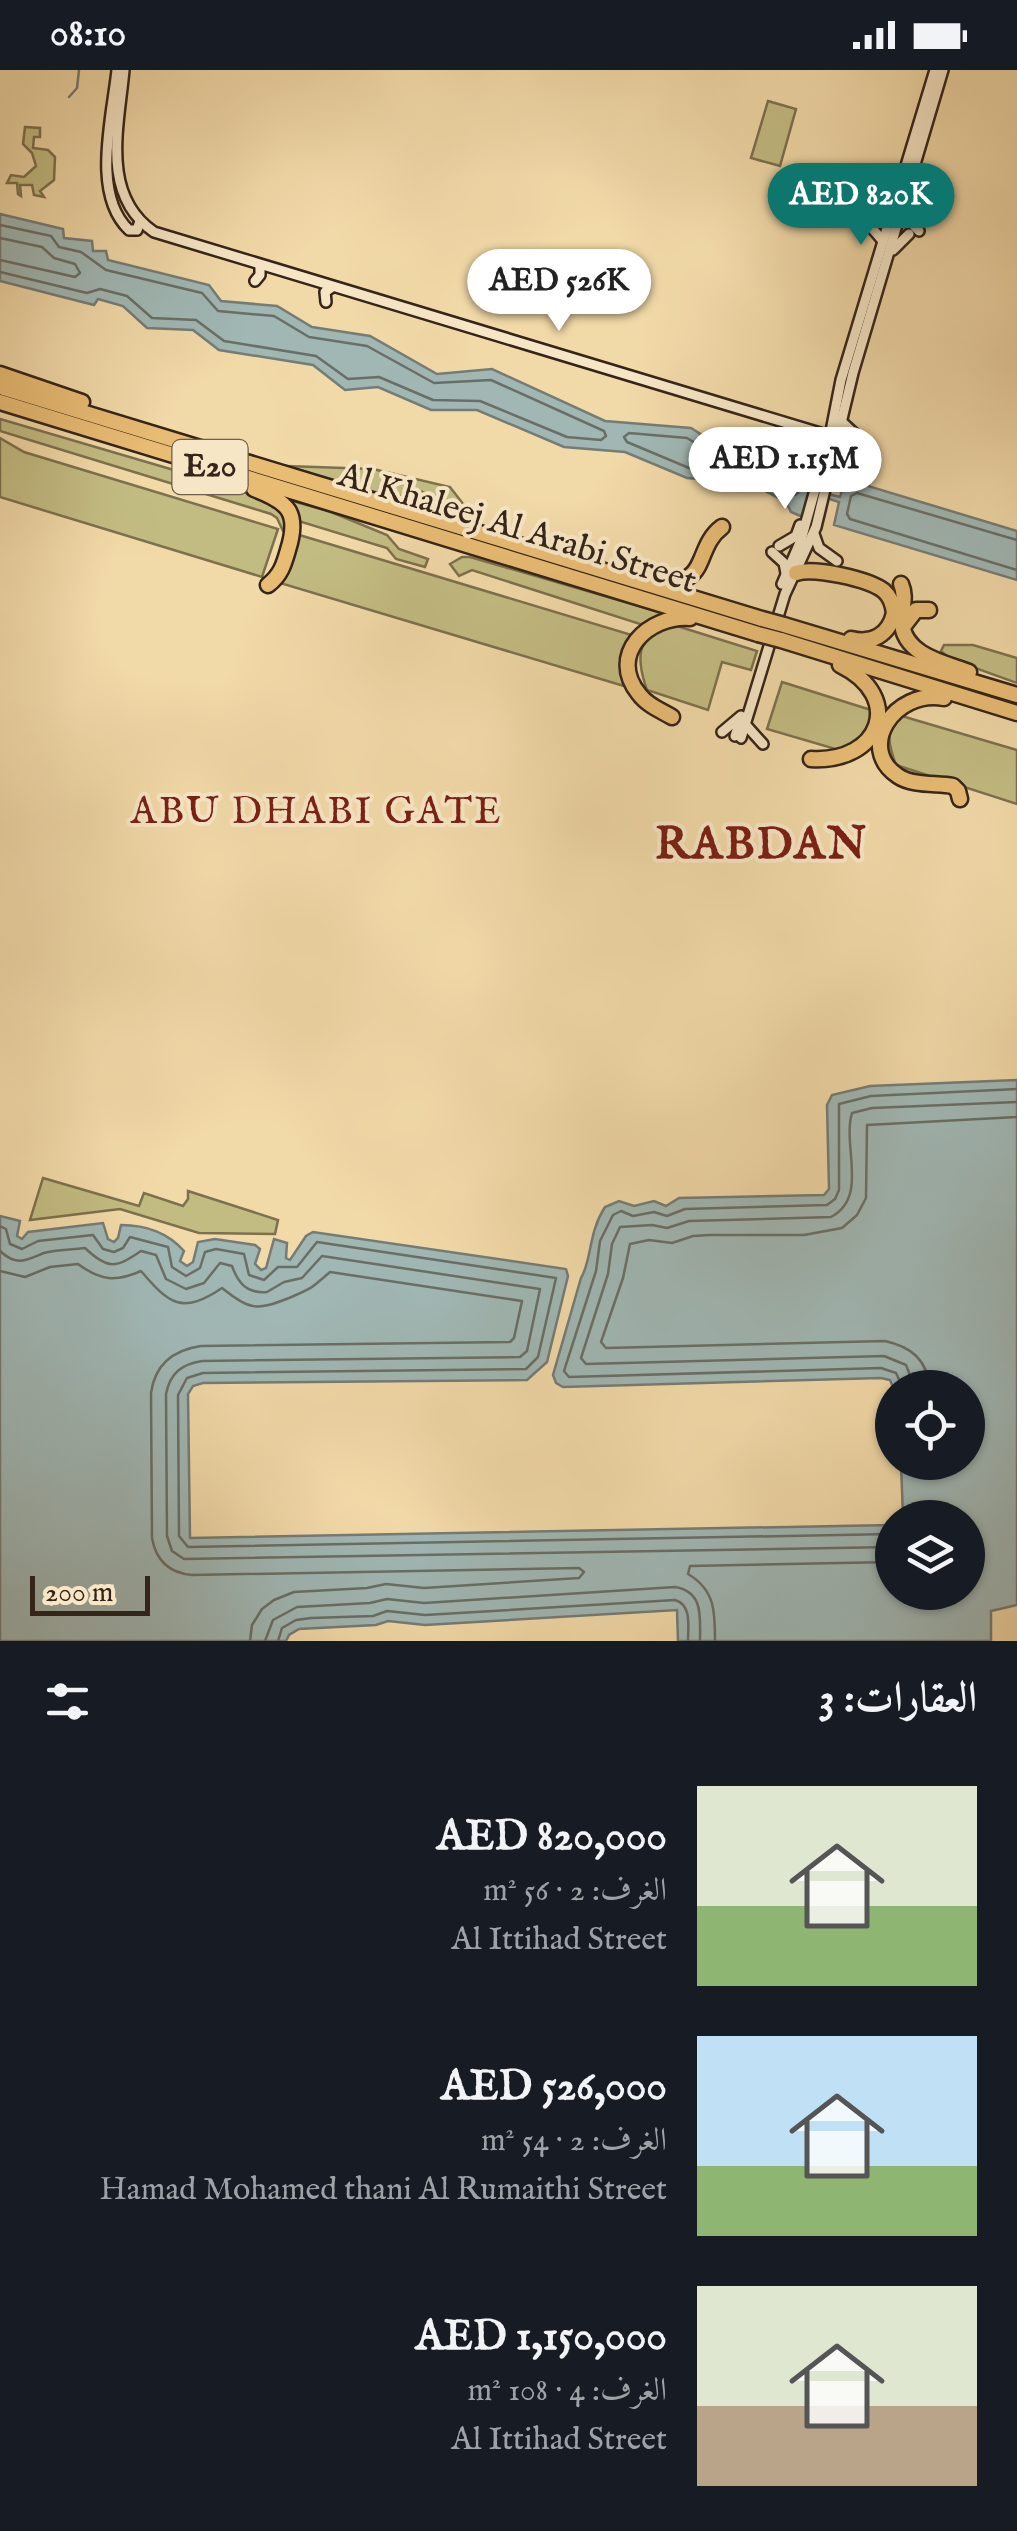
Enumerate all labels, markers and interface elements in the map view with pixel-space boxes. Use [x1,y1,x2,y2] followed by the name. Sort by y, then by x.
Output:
[50,11,126,59] text: 08:10
[758,163,964,248] pin: AED 820K
[790,175,932,216] text: AED 820K
[456,249,662,334] pin: AED 526K
[489,261,629,302] text: AED 526K
[671,427,899,512] pin: AED 1.15M
[711,439,859,480] text: AED 1.15M
[172,440,248,494] road number: E20
[331,453,702,605] street label: Al Khaleej Al Arabi Street
[130,789,503,837] district label: ABU DHABI GATE
[655,817,869,874] district label: RABDAN
[875,1370,985,1610] map controls
[875,1370,985,1480] button: locate
[875,1500,985,1610] button: layers
[30,1571,150,1616] scale bar
[45,1576,113,1611] text: 200 m
[819,1673,977,1726] text: العقارات: 3
[40,1674,95,1729] icon: filters
[437,1811,667,1864] text: AED 820,000
[777,1826,897,1946] icon: home
[483,1871,667,1912] text: الغرف: 2 · 56 m²
[451,1920,667,1961] text: Al Ittihad Street
[441,2061,667,2114] text: AED 526,000
[777,2076,897,2196] icon: home
[481,2121,667,2162] text: الغرف: 2 · 54 m²
[99,2170,667,2211] text: Hamad Mohamed thani Al Rumaithi Street
[415,2311,667,2364] text: AED 1,150,000
[777,2326,897,2446] icon: home
[468,2371,667,2412] text: الغرف: 4 · 108 m²
[451,2420,667,2461] text: Al Ittihad Street

